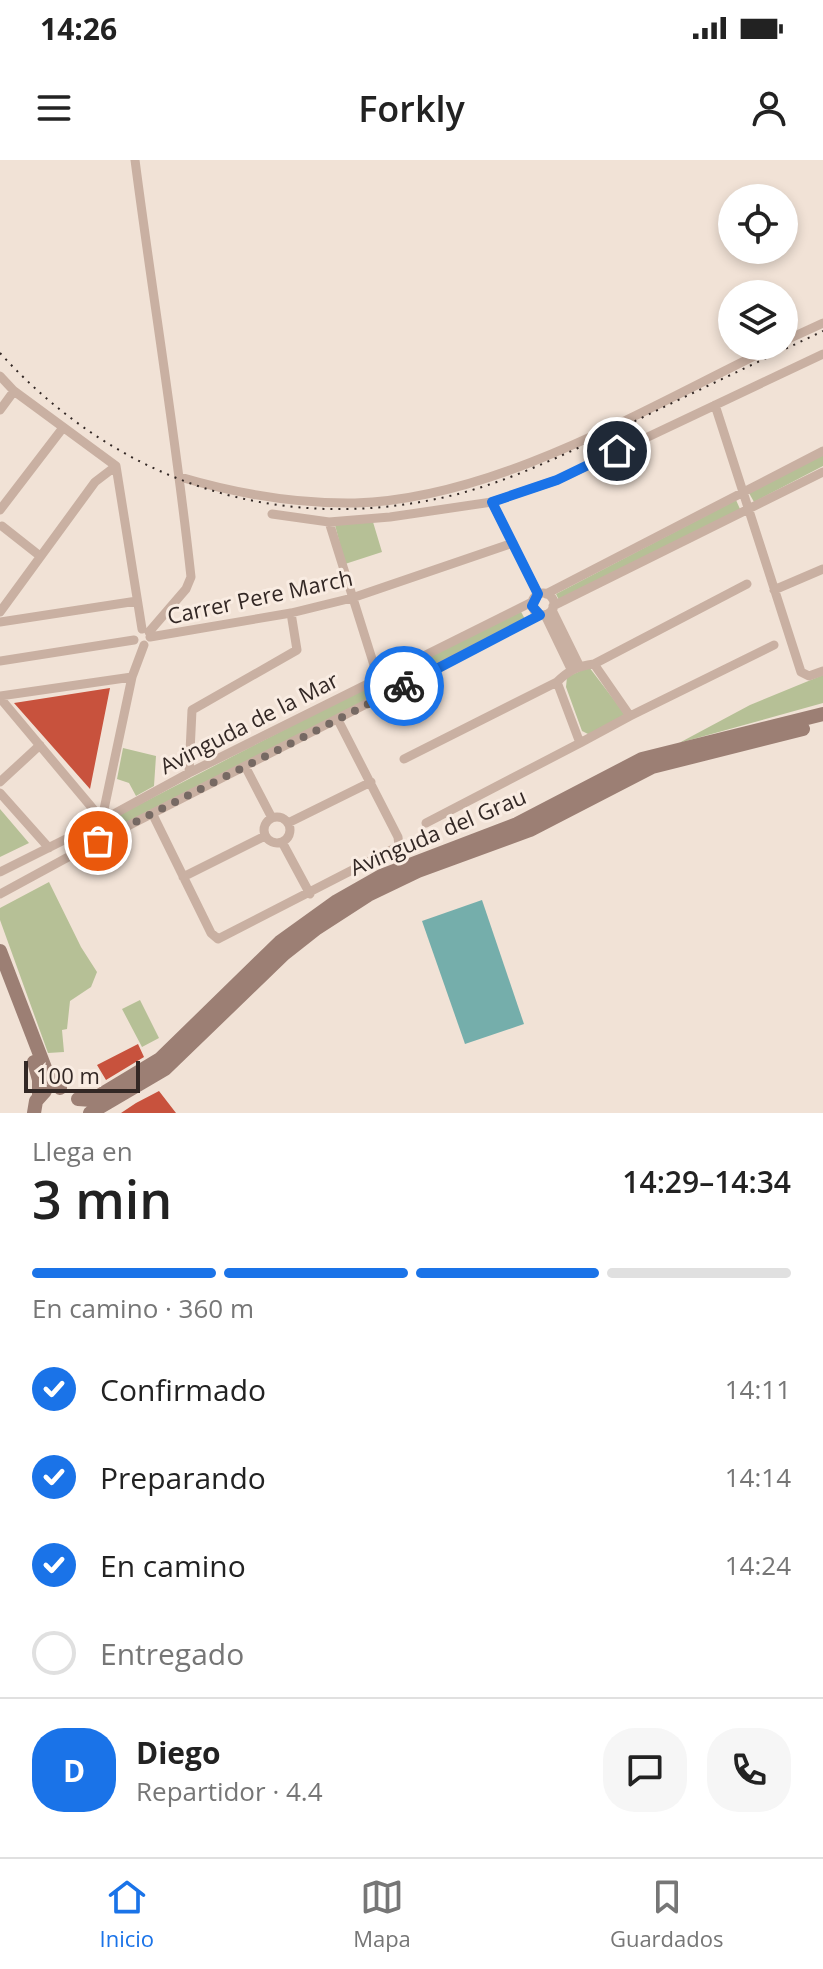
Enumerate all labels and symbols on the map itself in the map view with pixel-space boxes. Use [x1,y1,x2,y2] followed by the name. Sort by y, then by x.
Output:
[583,417,651,485] pin
[164,562,355,630] street label: Carrer Pere March
[364,646,444,726] courier
[154,664,343,780] street label: Avinguda de la Mar
[345,780,530,882] street label: Avinguda del Grau
[64,807,132,875] pin
[24,1057,140,1093] scale bar

